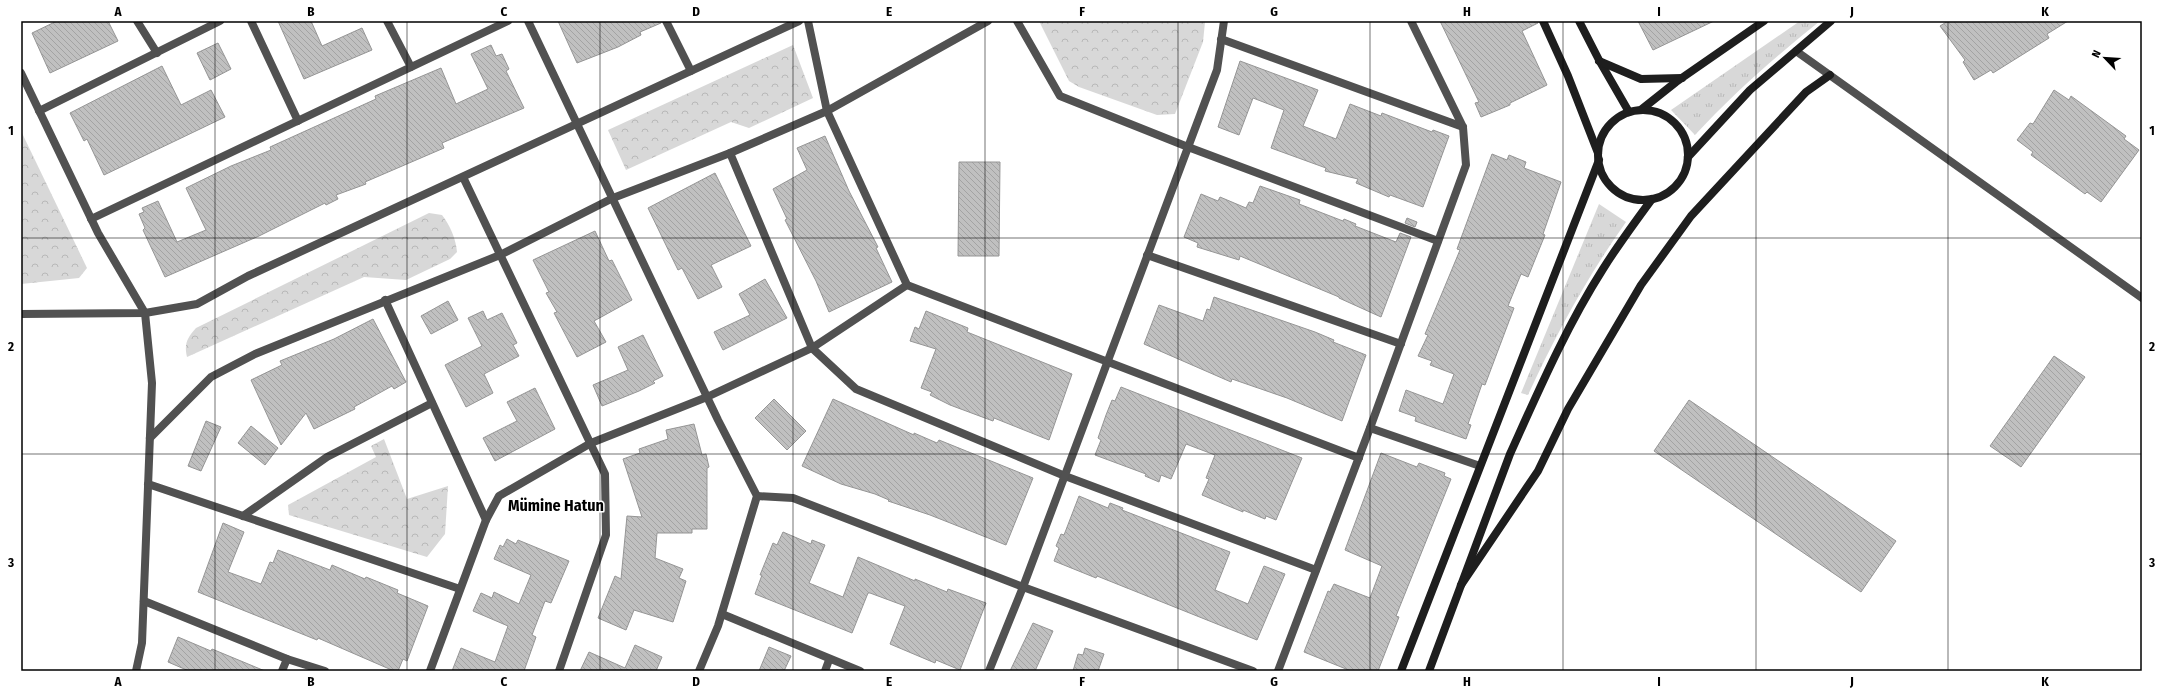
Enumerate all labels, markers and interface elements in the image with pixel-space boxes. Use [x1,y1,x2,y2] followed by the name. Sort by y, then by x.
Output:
[113,4,122,19] text: A
[307,4,315,19] text: B
[501,4,508,19] text: C
[692,4,700,19] text: D
[886,4,892,19] text: E
[1079,4,1085,19] text: F
[1270,4,1278,19] text: G
[1463,4,1471,19] text: H
[1657,4,1661,19] text: I
[1849,4,1854,19] text: J
[2041,4,2049,19] text: K
[2085,38,2125,78] north arrow
[2089,48,2104,60] text: N
[8,123,14,138] text: 1
[2149,123,2155,138] text: 1
[7,339,14,354] text: 2
[2148,339,2155,354] text: 2
[508,496,604,515] district label: Mümine Hatun
[7,555,14,570] text: 3
[2148,555,2155,570] text: 3
[113,674,122,689] text: A
[307,674,315,689] text: B
[501,674,508,689] text: C
[692,674,700,689] text: D
[886,674,892,689] text: E
[1079,674,1085,689] text: F
[1270,674,1278,689] text: G
[1463,674,1471,689] text: H
[1657,674,1661,689] text: I
[1849,674,1854,689] text: J
[2041,674,2049,689] text: K

